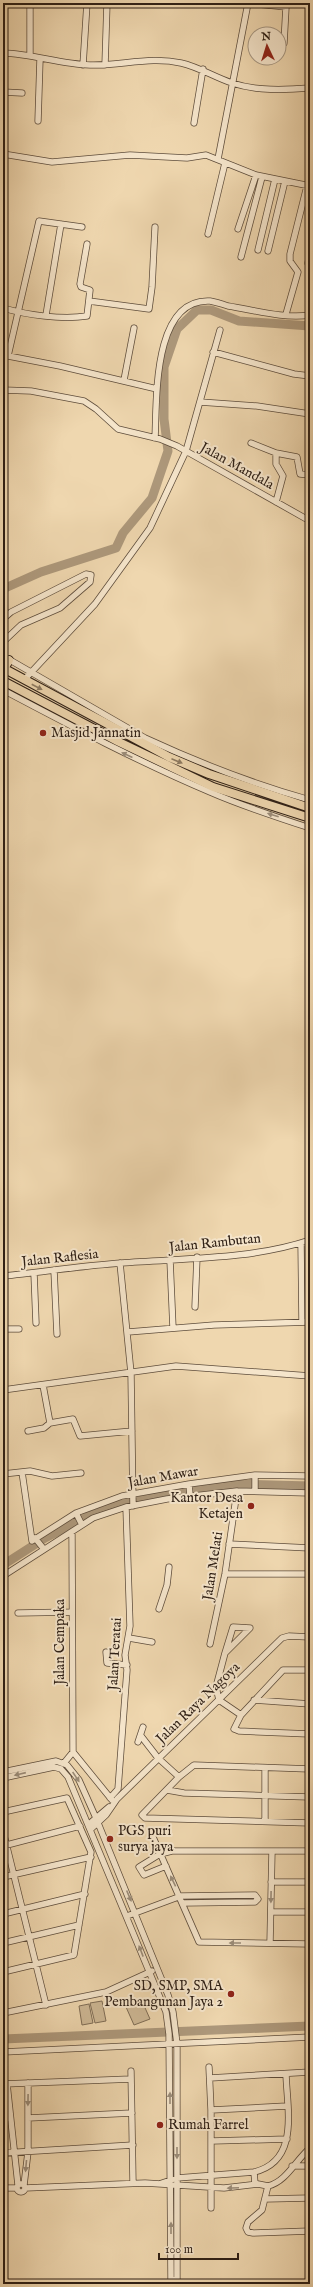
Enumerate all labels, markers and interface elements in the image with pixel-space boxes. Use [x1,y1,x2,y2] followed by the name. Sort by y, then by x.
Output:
[247,26,287,66] north arrow
[260,30,272,44] text: N
[195,437,278,494] street label: Jalan Mandala
[31,684,43,690] one-way arrow
[51,724,142,742] place label: Masjid Jannatin
[38,728,48,738] marker: Masjid Jannatin
[122,752,133,758] one-way arrow
[172,758,184,764] one-way arrow
[267,812,279,818] one-way arrow
[166,1229,262,1257] street label: Jalan Rambutan
[19,1245,100,1271] street label: Jalan Raflesia
[124,1462,200,1492] street label: Jalan Mawar
[170,1489,244,1523] place label: Kantor Desa Ketajen
[246,1501,256,1511] marker: Kantor Desa Ketajen
[198,1530,227,1604] street label: Jalan Melati
[51,1598,69,1687] street label: Jalan Cempaka
[104,1617,126,1693] street label: Jalan Teratai
[151,1658,244,1749] street label: Jalan Raya Nagoya
[14,1772,26,1778] one-way arrow
[72,1772,80,1782] one-way arrow
[118,1822,174,1856] place label: PGS puri surya jaya
[105,1834,115,1844] marker: PGS puri surya jaya
[170,1875,176,1887] one-way arrow
[126,1890,132,1902] one-way arrow
[268,1891,274,1904] one-way arrow
[228,1940,241,1946] one-way arrow
[137,1944,143,1956] one-way arrow
[104,1977,224,2011] place label: SD, SMP, SMA Pembangunan Jaya 2
[226,1989,236,1999] marker: SD, SMP, SMA Pembangunan Jaya 2
[167,2091,173,2104] one-way arrow
[25,2094,31,2107] one-way arrow
[168,2116,249,2134] place label: Rumah Farrel
[155,2120,165,2130] marker: Rumah Farrel
[174,2147,180,2160] one-way arrow
[23,2160,30,2172] one-way arrow
[227,2184,239,2191] one-way arrow
[168,2221,174,2234] one-way arrow
[159,2235,238,2261] scale bar
[165,2242,193,2257] text: 100 m

